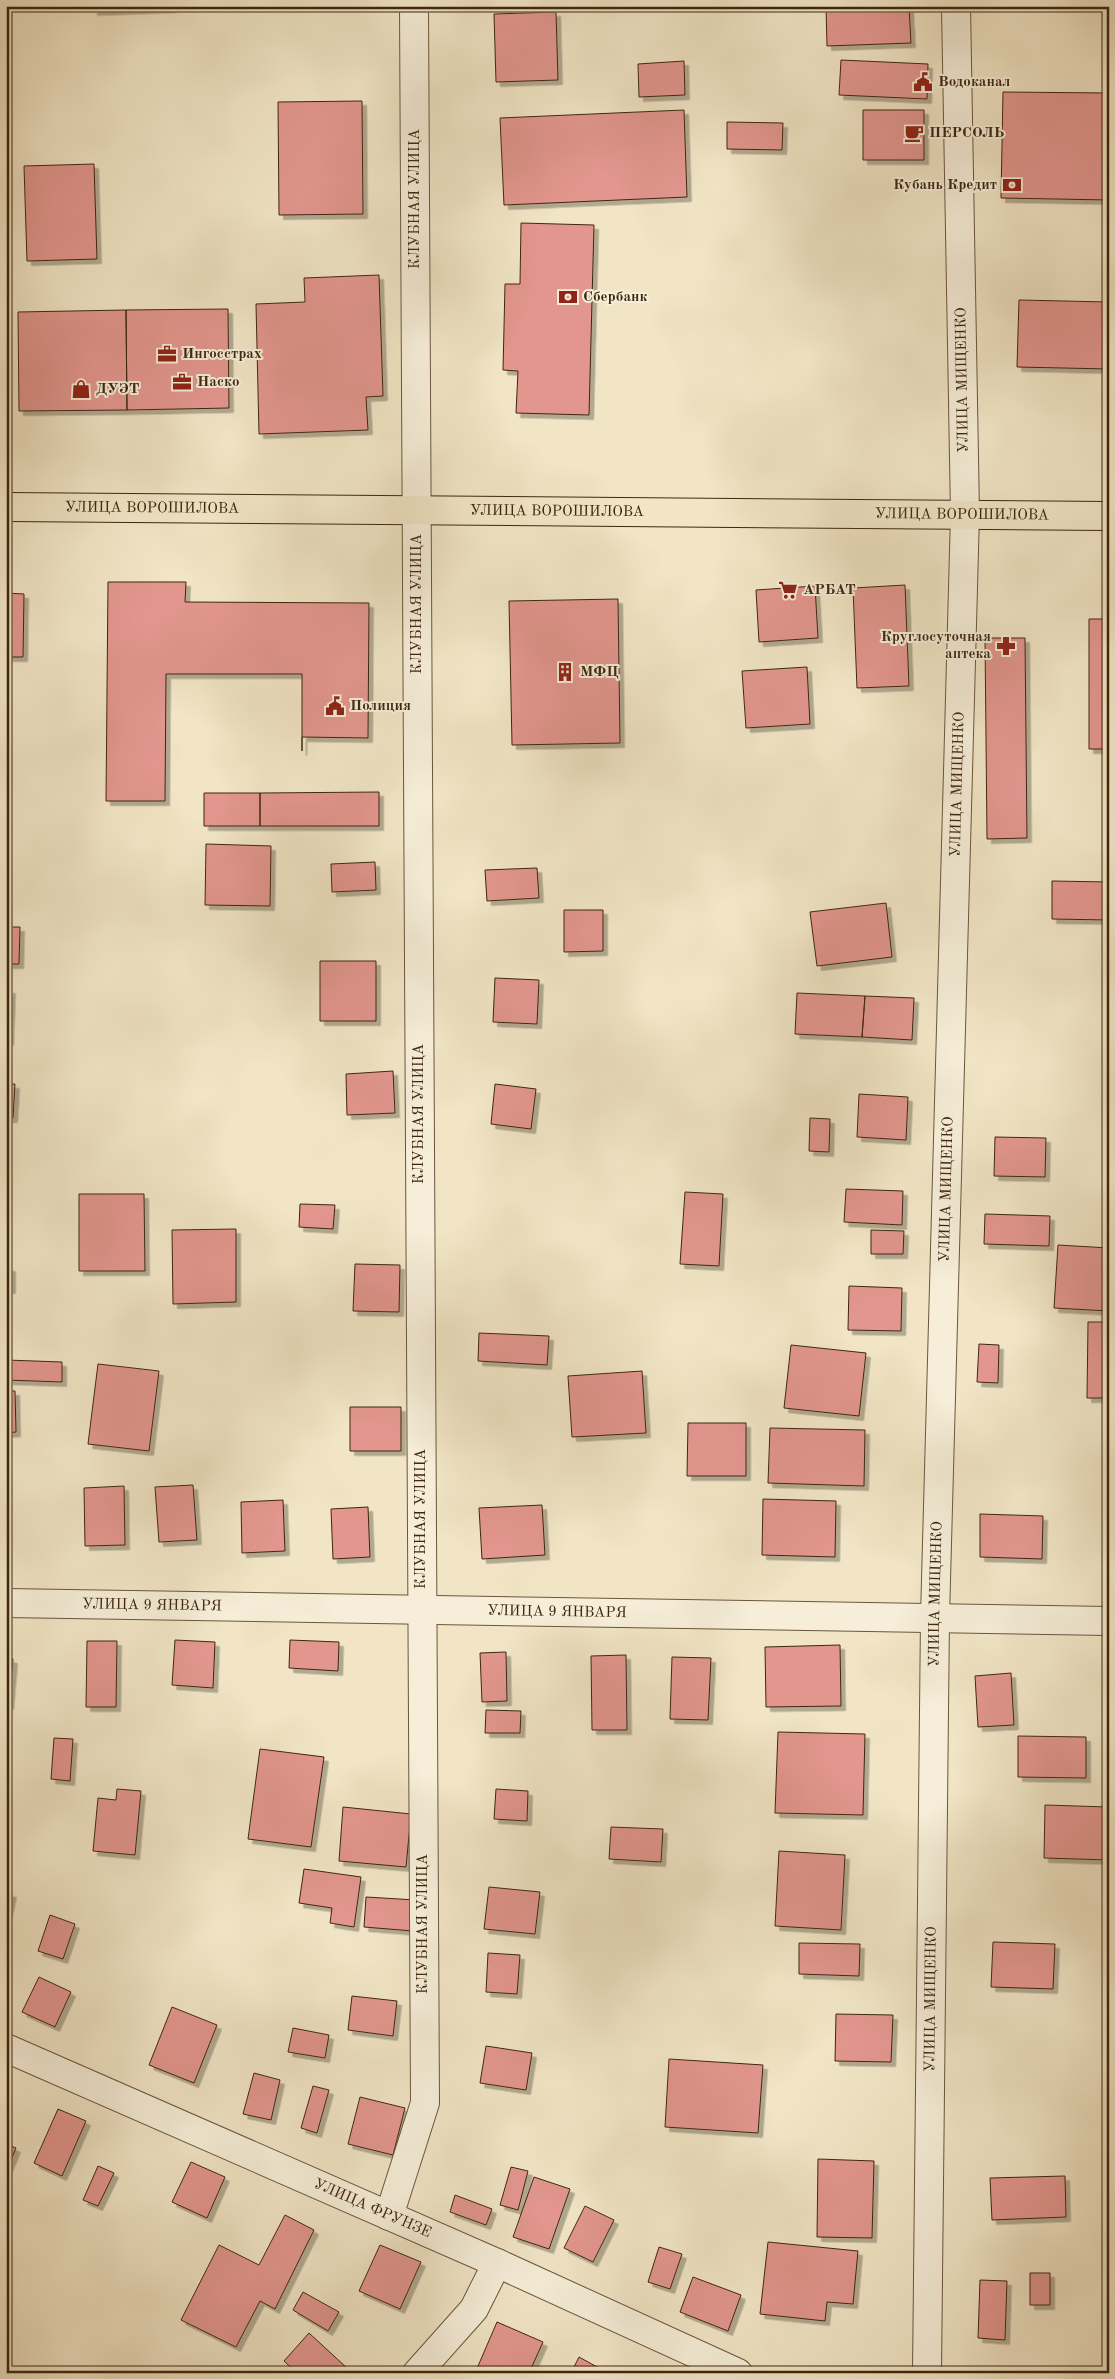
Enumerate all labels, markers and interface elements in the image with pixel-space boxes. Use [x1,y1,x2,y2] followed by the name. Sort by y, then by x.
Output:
[912,71,934,93] public building icon: Водоканал
[938,75,1011,90] place label: Водоканал
[903,122,925,144] cafe icon: ПЕРСОЛЬ
[929,126,1004,141] place label: ПЕРСОЛЬ
[408,128,423,269] street label: КЛУБНАЯ УЛИЦА
[1001,174,1023,196] bank icon: Кубань Кредит
[893,178,997,193] place label: Кубань Кредит
[557,286,579,308] bank icon: Сбербанк
[583,290,647,305] place label: Сбербанк
[954,307,972,453] street label: УЛИЦА МИЩЕНКО
[156,343,178,365] office icon: Ингосстрах
[182,347,262,362] place label: Ингосстрах
[171,371,193,393] office icon: Наско
[197,375,239,390] place label: Наско
[70,378,92,400] shop icon: ДУЭТ
[96,382,140,397] place label: ДУЭТ
[65,500,240,516] street label: УЛИЦА ВОРОШИЛОВА
[470,503,645,520] street label: УЛИЦА ВОРОШИЛОВА
[875,507,1050,523] street label: УЛИЦА ВОРОШИЛОВА
[410,533,425,674] street label: КЛУБНАЯ УЛИЦА
[777,579,799,601] supermarket icon: АРБАТ
[803,583,856,598] place label: АРБАТ
[881,630,991,662] place label: Круглосуточная аптека
[995,635,1017,657] pharmacy icon: Круглосуточная аптека
[554,661,576,683] building icon: МФЦ
[580,665,619,680] place label: МФЦ
[324,695,346,717] public building icon: Полиция
[350,699,411,714] place label: Полиция
[948,711,967,857] street label: УЛИЦА МИЩЕНКО
[412,1043,427,1184] street label: КЛУБНАЯ УЛИЦА
[937,1116,956,1262] street label: УЛИЦА МИЩЕНКО
[414,1448,429,1589] street label: КЛУБНАЯ УЛИЦА
[927,1521,945,1667] street label: УЛИЦА МИЩЕНКО
[82,1597,222,1614] street label: УЛИЦА 9 ЯНВАРЯ
[487,1603,627,1621] street label: УЛИЦА 9 ЯНВАРЯ
[416,1853,431,1994] street label: КЛУБНАЯ УЛИЦА
[923,1926,939,2072] street label: УЛИЦА МИЩЕНКО
[311,2176,433,2241] street label: УЛИЦА ФРУНЗЕ

